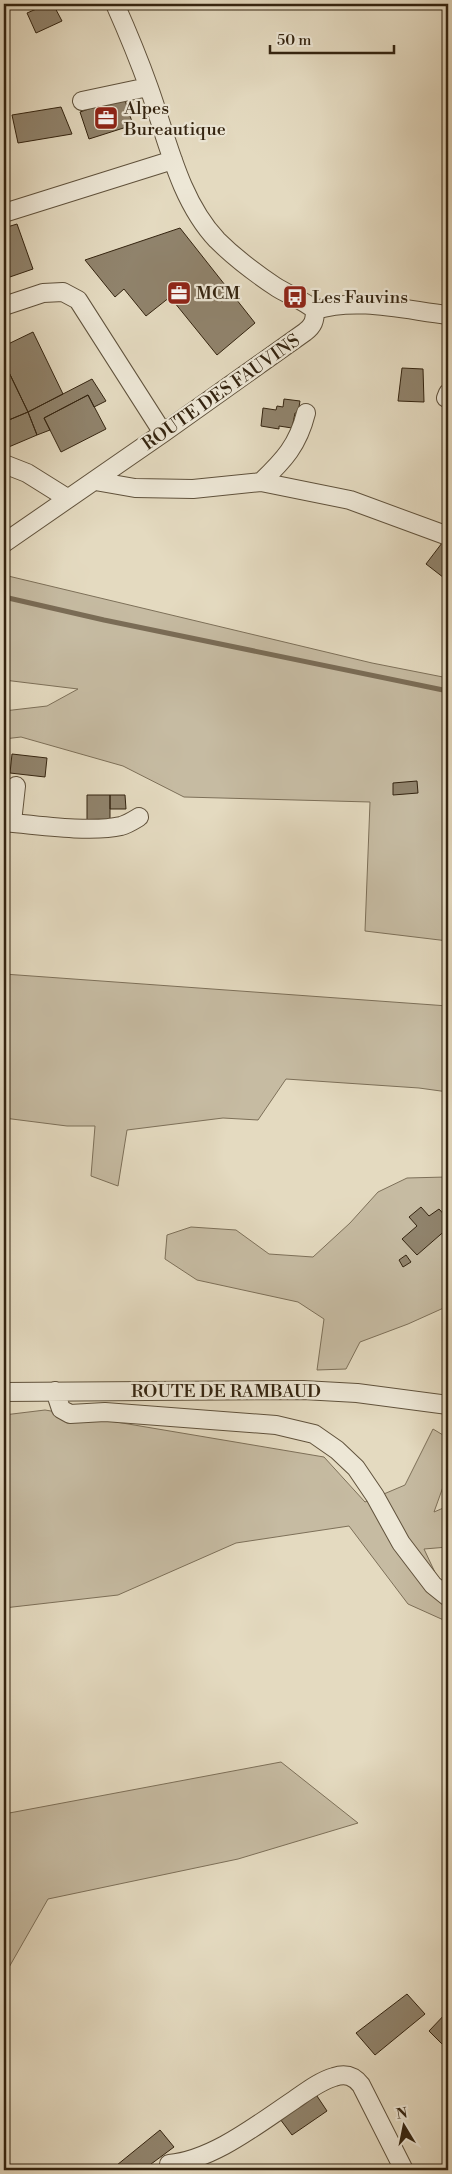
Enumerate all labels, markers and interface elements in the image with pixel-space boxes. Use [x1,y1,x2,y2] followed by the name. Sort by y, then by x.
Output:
[270,22,393,54] scale bar
[277,31,311,50] text: 50 m
[123,97,226,141] place label: Alpes Bureautique
[93,105,119,131] office icon: Alpes Bureautique
[166,280,192,306] office icon: MCM
[196,282,240,305] place label: MCM
[282,284,308,310] bus stop icon: Les Fauvins
[312,286,408,309] place label: Les Fauvins
[138,329,305,456] street label: ROUTE DES FAUVINS
[131,1380,321,1403] street label: ROUTE DE RAMBAUD
[380,2102,430,2152] north arrow
[395,2104,409,2124] text: N

